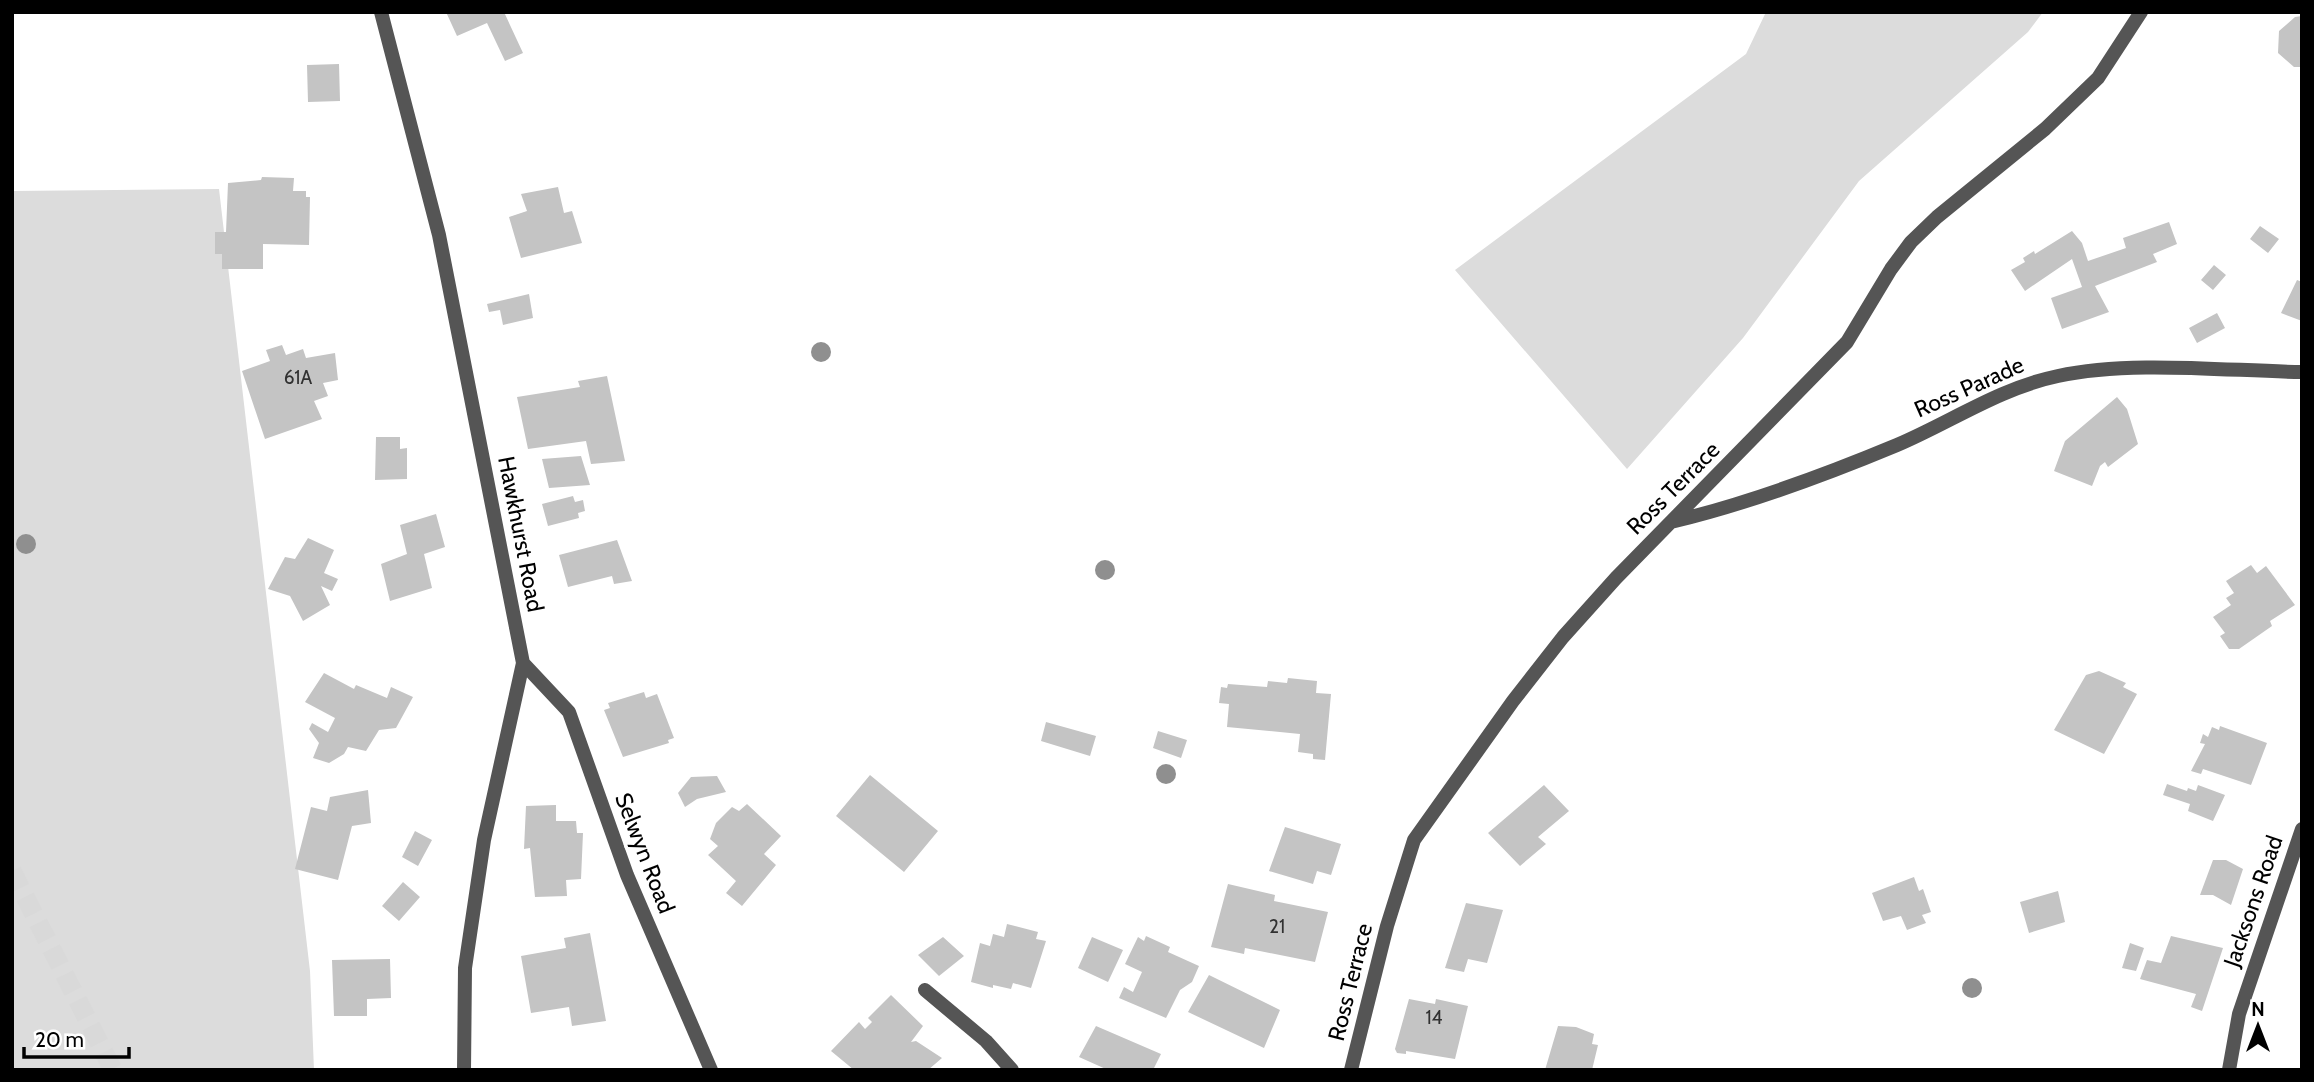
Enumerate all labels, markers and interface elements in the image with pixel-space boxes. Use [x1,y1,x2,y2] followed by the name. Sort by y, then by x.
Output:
[1910,350,2028,424] street label: Ross Parade
[284,366,313,389] house number: 61A
[1621,436,1725,540] street label: Ross Terrace
[492,454,550,614] street label: Hawkhurst Road
[609,789,681,917] street label: Selwyn Road
[2217,832,2289,971] street label: Jacksons Road
[1269,915,1285,938] house number: 21
[1322,920,1378,1044] street label: Ross Terrace
[2223,991,2293,1061] north arrow
[2251,998,2265,1021] text: N
[1425,1006,1443,1029] house number: 14
[24,1016,130,1060] scale bar
[35,1027,84,1052] text: 20 m

